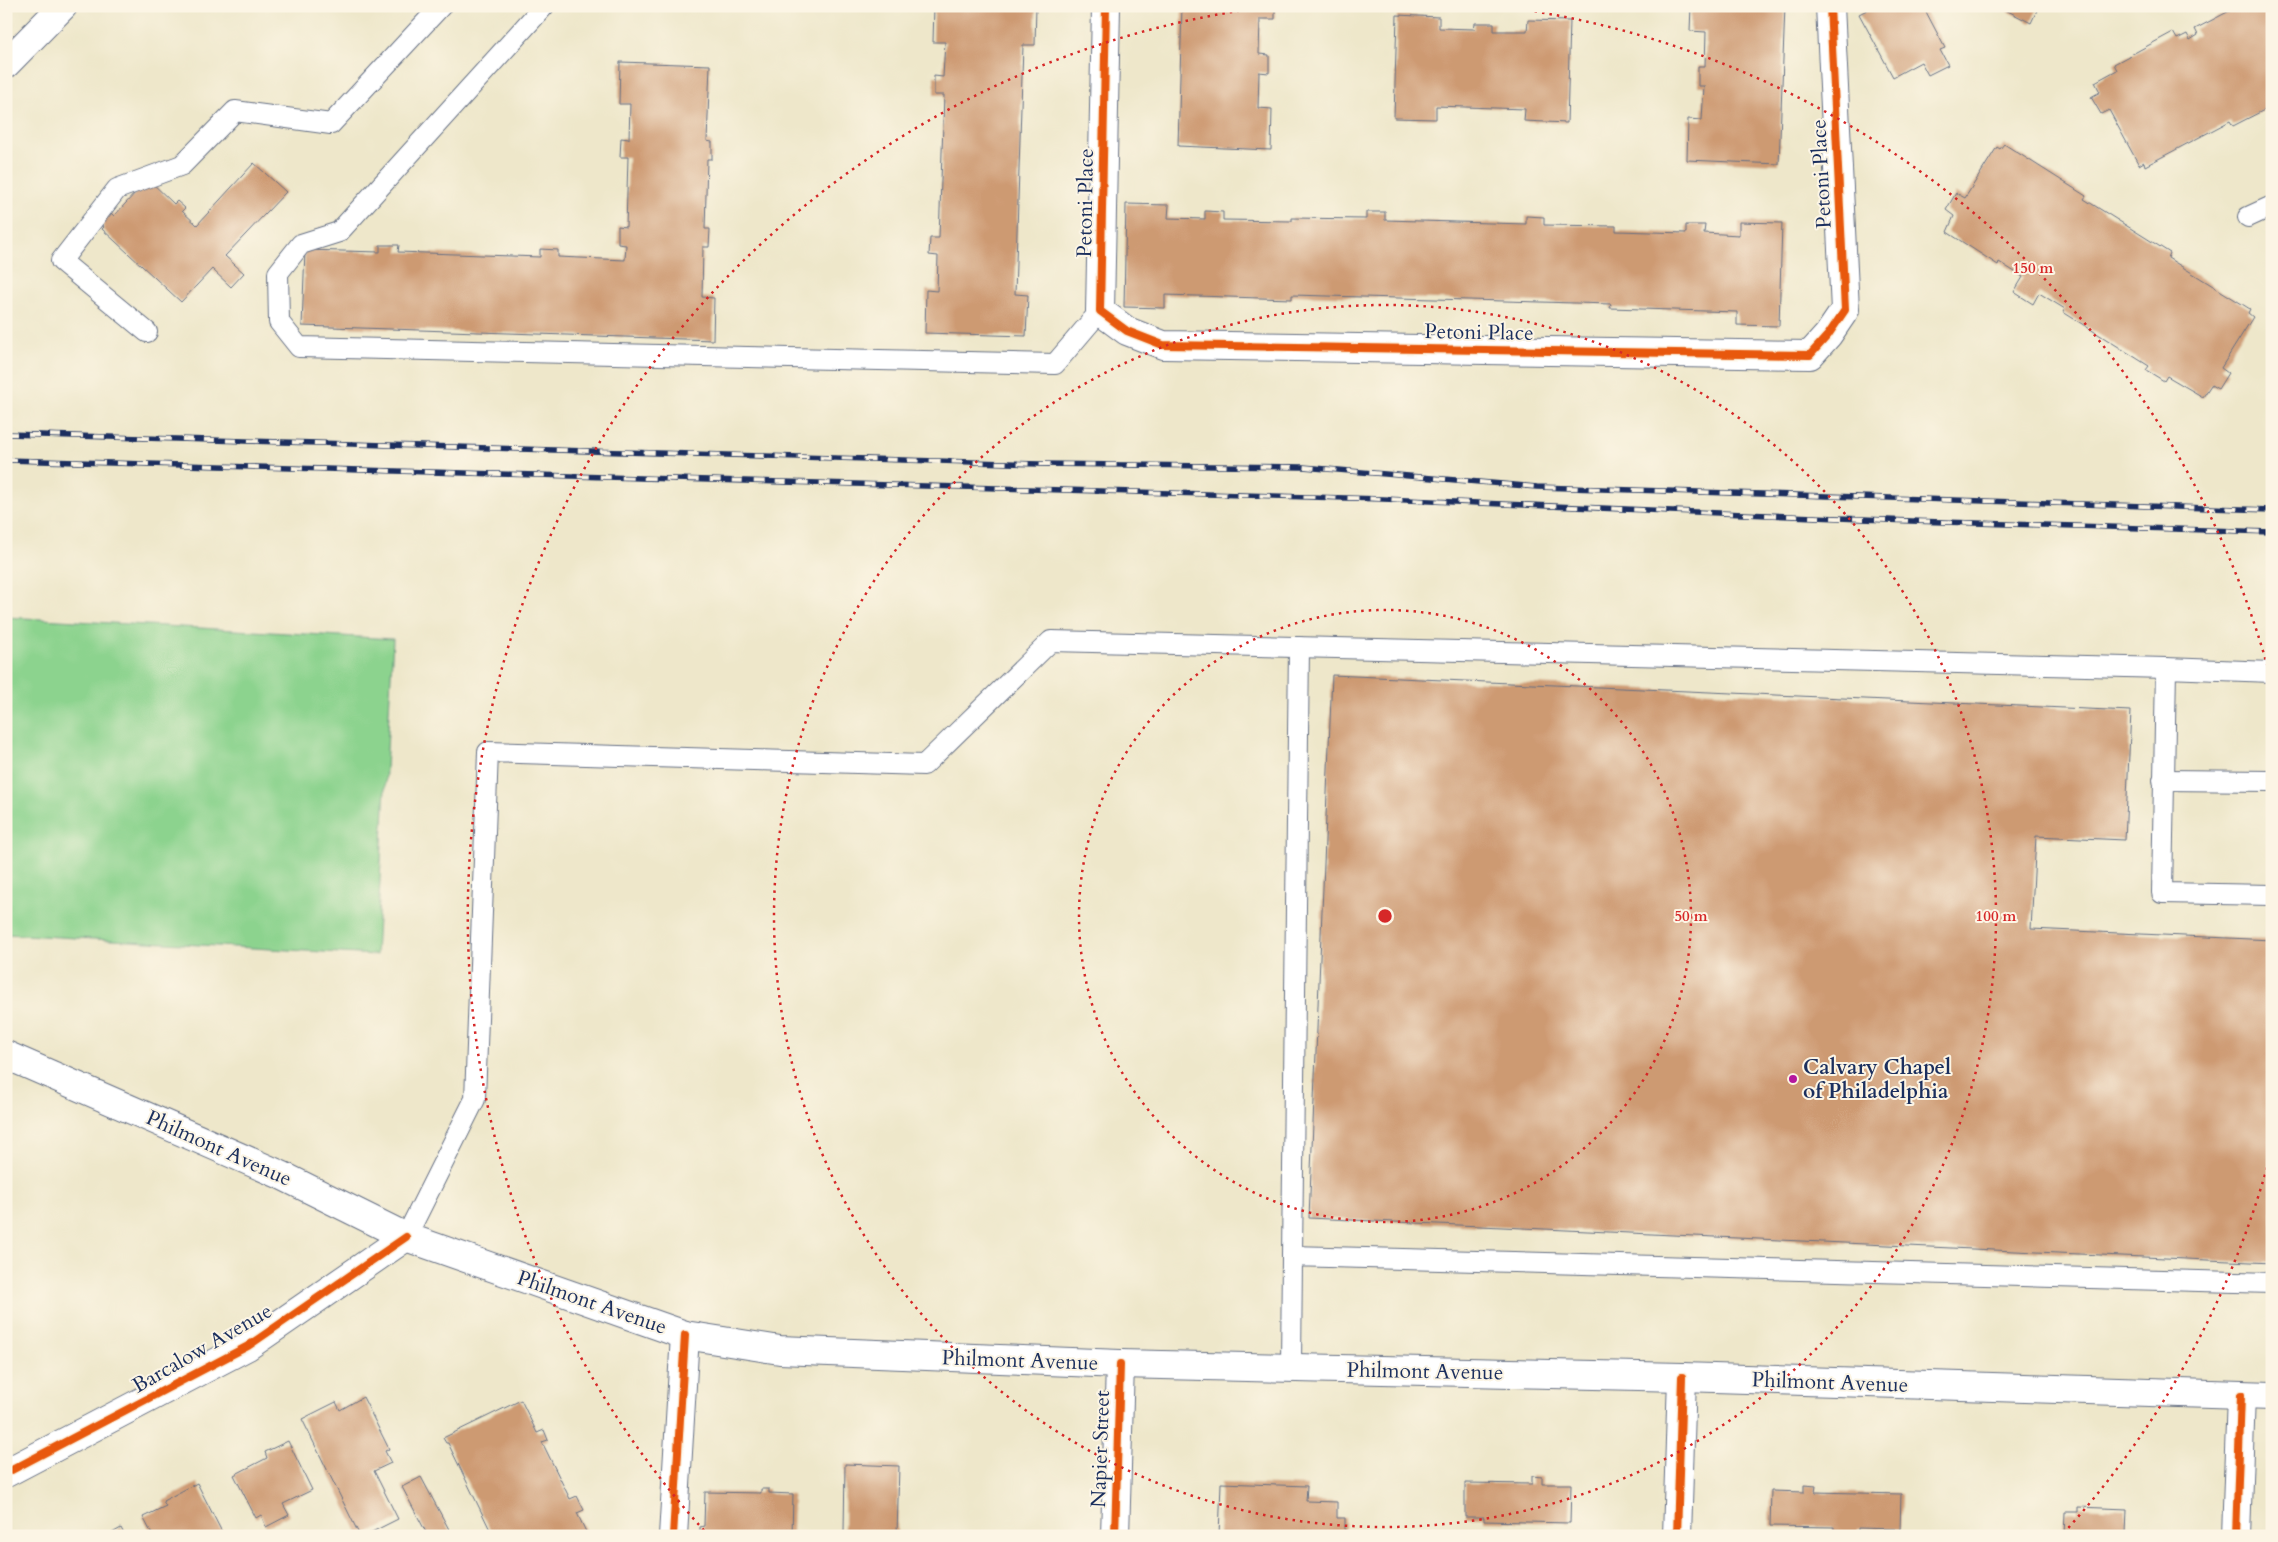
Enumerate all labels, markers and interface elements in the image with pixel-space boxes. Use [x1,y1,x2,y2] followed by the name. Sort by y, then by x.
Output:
[1804,119,1839,229] street label: Petoni Place
[1070,148,1101,258] street label: Petoni Place
[2013,258,2054,278] text: 150 m
[1424,317,1534,348] street label: Petoni Place
[1674,906,1708,926] text: 50 m
[1976,906,2017,926] text: 100 m
[1376,907,1394,925] centre of rings
[1803,1053,1951,1106] place label: Calvary Chapel of Philadelphia
[1787,1073,1799,1085] marker: Calvary Chapel of Philadelphia
[141,1103,296,1194] street label: Philmont Avenue
[513,1263,671,1342] street label: Philmont Avenue
[127,1297,277,1400] street label: Barcalow Avenue
[941,1343,1099,1378] street label: Philmont Avenue
[1346,1356,1504,1387] street label: Philmont Avenue
[1751,1365,1909,1400] street label: Philmont Avenue
[1084,1389,1117,1508] street label: Napier Street

